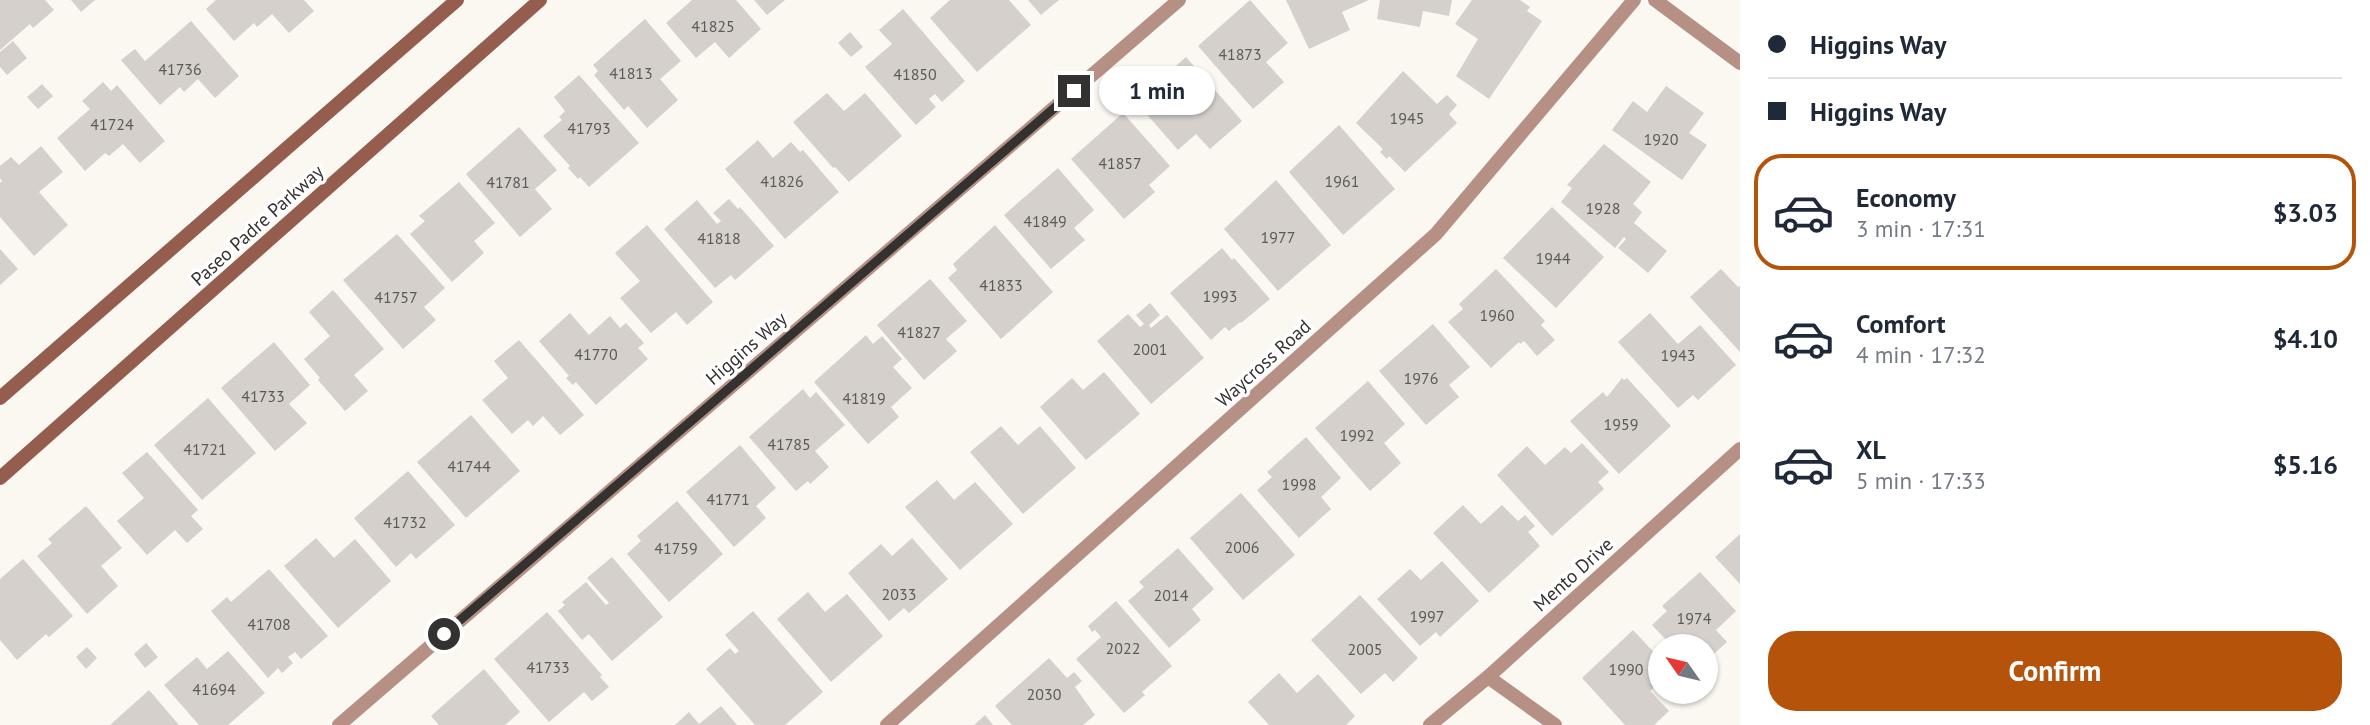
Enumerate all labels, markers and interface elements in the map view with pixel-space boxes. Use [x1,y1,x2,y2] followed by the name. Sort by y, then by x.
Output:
[691,16,735,36] house number: 41825
[1810,28,1946,61] text: Higgins Way
[1218,44,1262,64] house number: 41873
[158,59,202,79] house number: 41736
[609,63,653,83] house number: 41813
[893,64,937,84] house number: 41850
[1098,66,1214,116] callout: 1 min
[1058,75,1090,107] route end
[1129,76,1185,105] text: 1 min
[1810,95,1946,128] text: Higgins Way
[1390,108,1424,128] house number: 1945
[90,114,134,134] house number: 41724
[567,118,611,138] house number: 41793
[1644,129,1679,149] house number: 1920
[1098,153,1142,173] house number: 41857
[186,159,328,291] street label: Paseo Padre Parkway
[760,171,804,191] house number: 41826
[1325,171,1359,191] house number: 1961
[486,172,530,192] house number: 41781
[1772,181,1835,244] icon: car
[1856,181,1956,214] text: Economy
[2273,196,2338,229] text: $3.03
[1586,198,1620,218] house number: 1928
[1023,211,1067,231] house number: 41849
[1856,214,1986,243] text: 3 min · 17:31
[1261,227,1295,247] house number: 1977
[697,228,741,248] house number: 41818
[1536,248,1571,268] house number: 1944
[979,275,1023,295] house number: 41833
[1203,286,1237,306] house number: 1993
[374,287,418,307] house number: 41757
[1480,305,1515,325] house number: 1960
[701,306,792,390] street label: Higgins Way
[1772,307,1835,370] icon: car
[1856,307,1946,340] text: Comfort
[1211,314,1315,412] street label: Waycross Road
[897,322,941,342] house number: 41827
[2273,322,2338,355] text: $4.10
[1133,339,1167,359] house number: 2001
[1856,340,1986,369] text: 4 min · 17:32
[574,344,618,364] house number: 41770
[1661,345,1695,365] house number: 1943
[1404,368,1438,388] house number: 1976
[241,386,285,406] house number: 41733
[842,388,886,408] house number: 41819
[1604,414,1638,434] house number: 1959
[1340,425,1374,445] house number: 1992
[1772,433,1835,496] icon: car
[1856,433,1886,466] text: XL
[767,434,811,454] house number: 41785
[183,439,227,459] house number: 41721
[2273,448,2338,481] text: $5.16
[447,456,491,476] house number: 41744
[1856,466,1986,495] text: 5 min · 17:33
[1282,474,1316,494] house number: 1998
[706,489,750,509] house number: 41771
[383,512,427,532] house number: 41732
[1528,532,1618,616] street label: Mento Drive
[1225,537,1259,557] house number: 2006
[654,538,698,558] house number: 41759
[882,584,916,604] house number: 2033
[1154,585,1189,605] house number: 2014
[1410,606,1444,626] house number: 1997
[1677,608,1712,628] house number: 1974
[247,614,291,634] house number: 41708
[428,618,460,650] route start
[1768,631,2342,711] button: Confirm
[1648,634,1718,704] north arrow
[1648,634,1718,704] map controls
[1106,638,1140,658] house number: 2022
[1348,639,1382,659] house number: 2005
[526,657,570,677] house number: 41733
[1609,659,1644,679] house number: 1990
[192,679,236,699] house number: 41694
[1027,684,1062,704] house number: 2030

